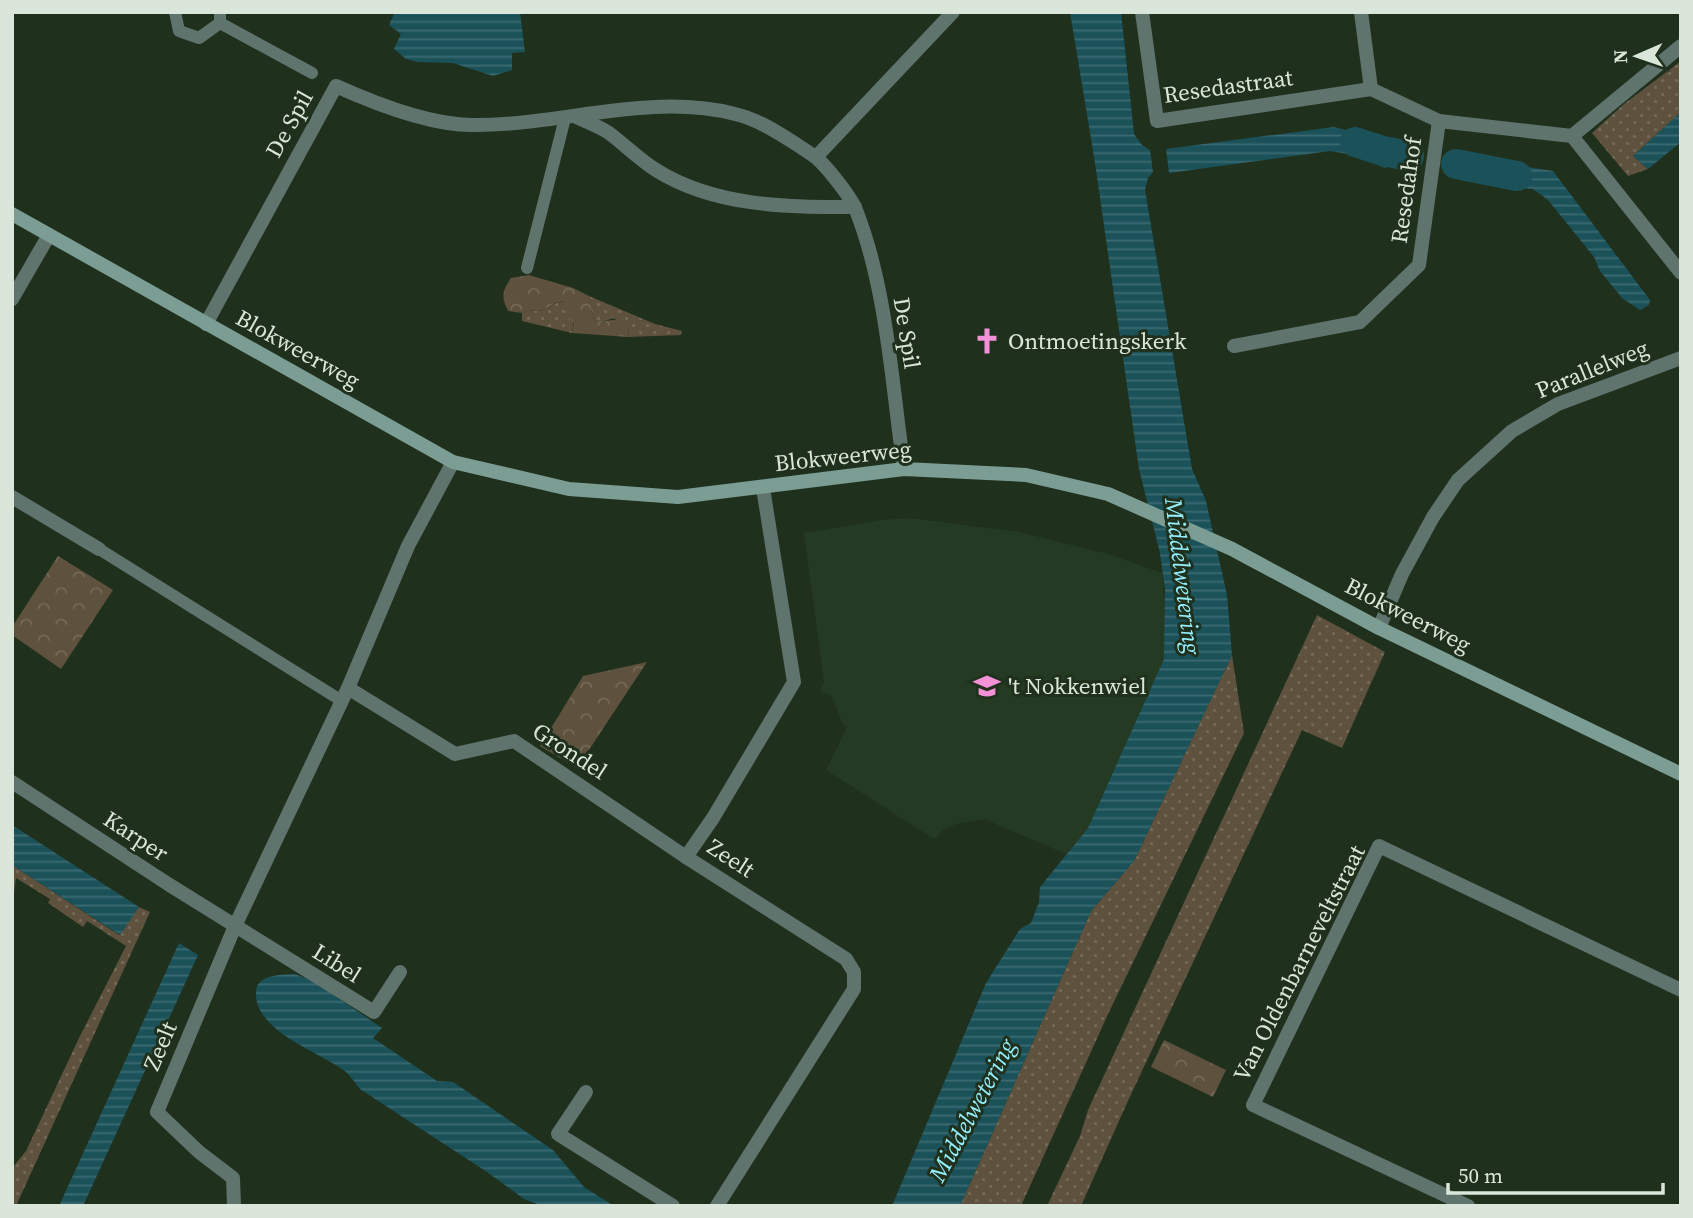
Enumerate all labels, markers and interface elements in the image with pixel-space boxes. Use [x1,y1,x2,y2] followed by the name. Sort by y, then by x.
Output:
[1602,21,1672,91] north arrow
[1607,49,1633,64] text: N
[1161,61,1295,111] street label: Resedastraat
[258,85,321,163] street label: De Spil
[1383,133,1430,245] street label: Resedahof
[886,295,928,371] street label: De Spil
[230,302,366,396] street label: Blokweerweg
[1008,325,1187,357] place label: Ontmoetingskerk
[972,326,1002,356] church icon: Ontmoetingskerk
[1531,332,1653,406] street label: Parallelweg
[773,433,913,479] street label: Blokweerweg
[1157,495,1209,657] water label: Middelwetering
[1340,570,1477,660] street label: Blokweerweg
[1008,670,1147,702] place label: 't Nokkenwiel
[972,671,1002,701] school or university icon: 't Nokkenwiel
[526,715,614,787] street label: Grondel
[97,803,175,869] street label: Karper
[701,831,761,885] street label: Zeelt
[1225,839,1373,1087] street label: Van Oldenbarneveltstraat
[306,936,368,990] street label: Libel
[135,1016,185,1075] street label: Zeelt
[920,1032,1024,1188] water label: Middelwetering
[1448,1152,1663,1196] scale bar
[1458,1161,1503,1190] text: 50 m

